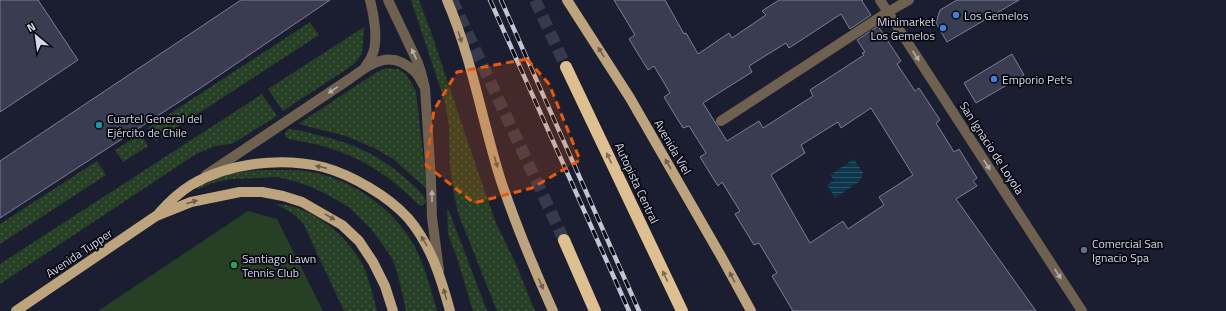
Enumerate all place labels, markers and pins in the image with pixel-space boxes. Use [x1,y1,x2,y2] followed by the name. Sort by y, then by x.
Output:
[964,6,1029,25] place label: Los Gemelos
[951,10,961,20] marker: Los Gemelos
[871,12,936,45] place label: Minimarket Los Gemelos
[938,23,948,33] marker: Minimarket Los Gemelos
[1002,70,1073,89] place label: Emporio Pet's
[989,74,999,84] marker: Emporio Pet's
[107,109,202,142] place label: Cuartel General del Ejército de Chile
[94,120,104,130] marker: Cuartel General del Ejército de Chile
[1092,234,1163,267] place label: Comercial San Ignacio Spa
[1079,245,1089,255] marker: Comercial San Ignacio Spa
[242,249,316,282] place label: Santiago Lawn Tennis Club
[229,260,239,270] marker: Santiago Lawn Tennis Club

